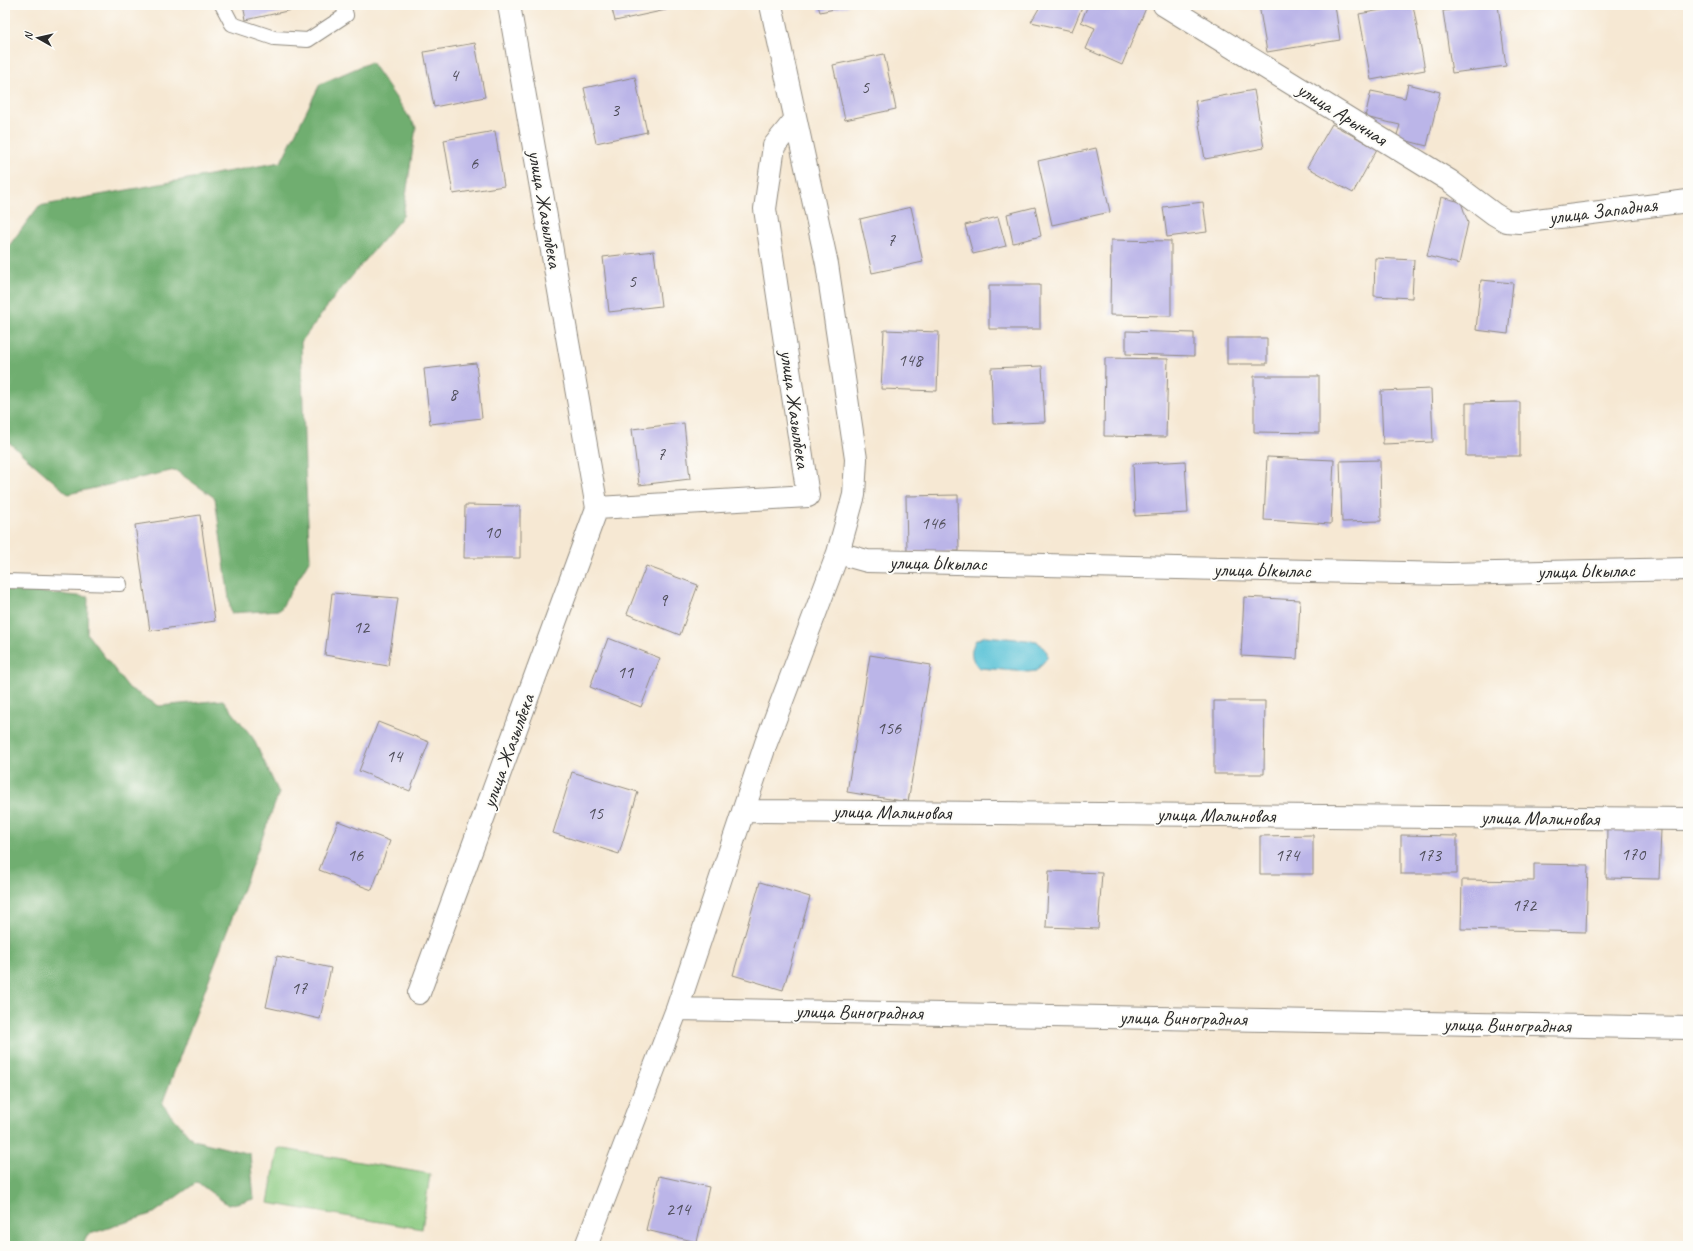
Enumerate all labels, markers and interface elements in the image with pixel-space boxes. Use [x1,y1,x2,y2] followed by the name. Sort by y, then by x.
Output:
[18,18,58,58] north arrow
[21,30,36,41] text: N
[450,64,460,86] house number: 4
[861,76,870,98] house number: 5
[1292,76,1393,152] street label: улица Арычная
[611,99,621,121] house number: 3
[522,147,568,272] street label: улица Жазылбека
[470,152,479,174] house number: 6
[1546,192,1659,230] street label: улица Западная
[887,229,896,251] house number: 7
[628,270,637,292] house number: 5
[774,347,816,472] street label: улица Жазылбека
[898,349,924,371] house number: 148
[449,383,459,405] house number: 8
[657,443,666,465] house number: 7
[921,512,946,534] house number: 146
[484,521,502,543] house number: 10
[888,550,988,576] street label: улица Ыкылас
[1212,557,1312,583] street label: улица Ыкылас
[1536,558,1636,584] street label: улица Ыкылас
[659,589,669,611] house number: 9
[353,616,371,638] house number: 12
[617,661,634,683] house number: 11
[476,689,541,812] street label: улица Жазылбека
[877,717,902,739] house number: 156
[386,745,404,767] house number: 14
[832,798,953,826] street label: улица Малиновая
[1156,801,1277,829] street label: улица Малиновая
[587,802,604,824] house number: 15
[1480,804,1601,832] street label: улица Малиновая
[1621,843,1647,865] house number: 170
[347,844,364,866] house number: 16
[1275,844,1301,866] house number: 174
[1417,844,1443,866] house number: 173
[1512,894,1538,916] house number: 172
[291,977,308,999] house number: 17
[794,998,925,1026] street label: улица Виноградная
[1118,1004,1249,1032] street label: улица Виноградная
[1442,1011,1573,1039] street label: улица Виноградная
[666,1198,692,1220] house number: 214

